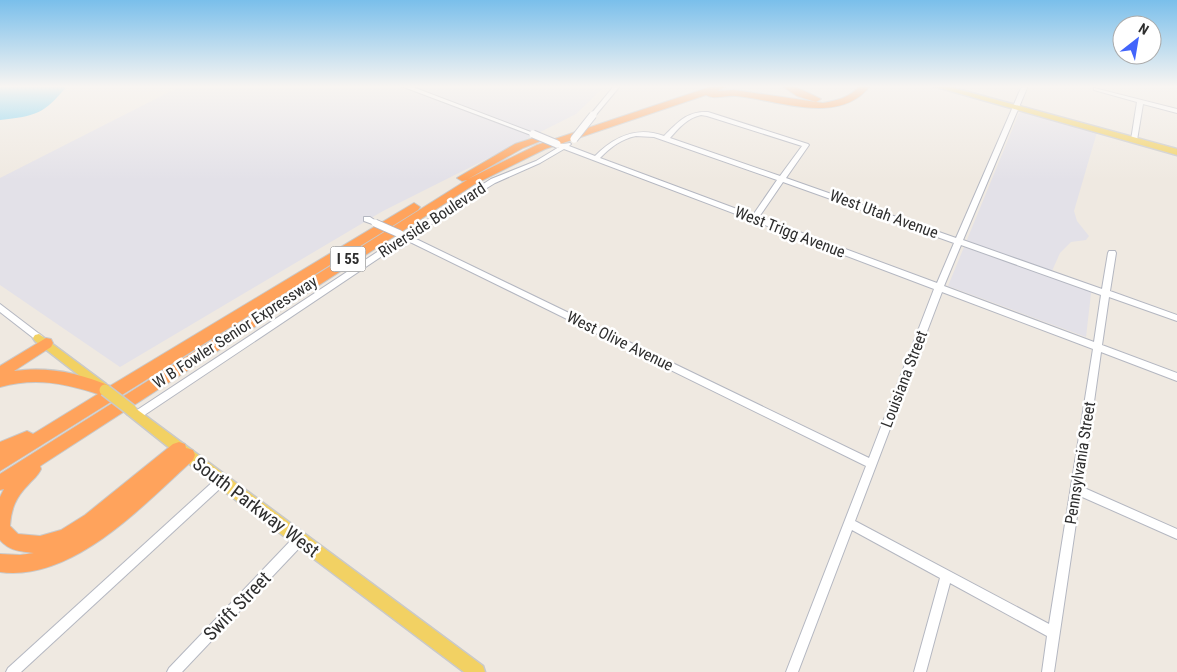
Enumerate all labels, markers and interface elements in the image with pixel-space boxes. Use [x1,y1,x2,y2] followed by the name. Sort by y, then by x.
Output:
[1112,15,1162,65] north arrow
[1136,20,1151,38] text: N
[375,178,489,262] street label: Riverside Boulevard
[827,186,941,242] street label: West Utah Avenue
[732,202,848,262] street label: West Trigg Avenue
[330,246,366,272] road number: I 55
[149,272,321,392] street label: W B Fowler Senior Expressway
[564,307,676,375] street label: West Olive Avenue
[877,328,931,430] street label: Louisiana Street
[1061,400,1099,526] street label: Pennsylvania Street
[188,452,324,562] street label: South Parkway West
[198,567,276,645] street label: Swift Street

